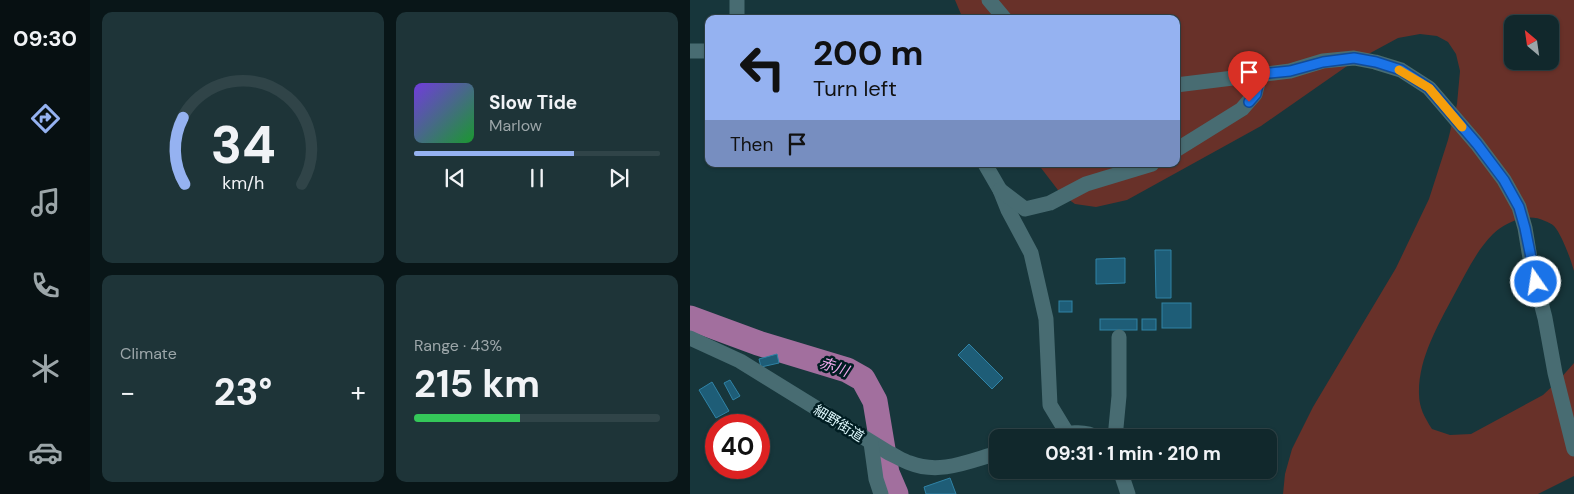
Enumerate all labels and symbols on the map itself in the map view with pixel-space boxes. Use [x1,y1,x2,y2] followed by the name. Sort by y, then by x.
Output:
[1504,15,1559,70] north arrow
[1228,51,1270,102] pin
[1509,255,1561,307] position arrow
[817,353,853,382] water label: 赤川
[810,401,868,445] street label: 細野街道
[705,414,770,479] speed limit sign: 40

